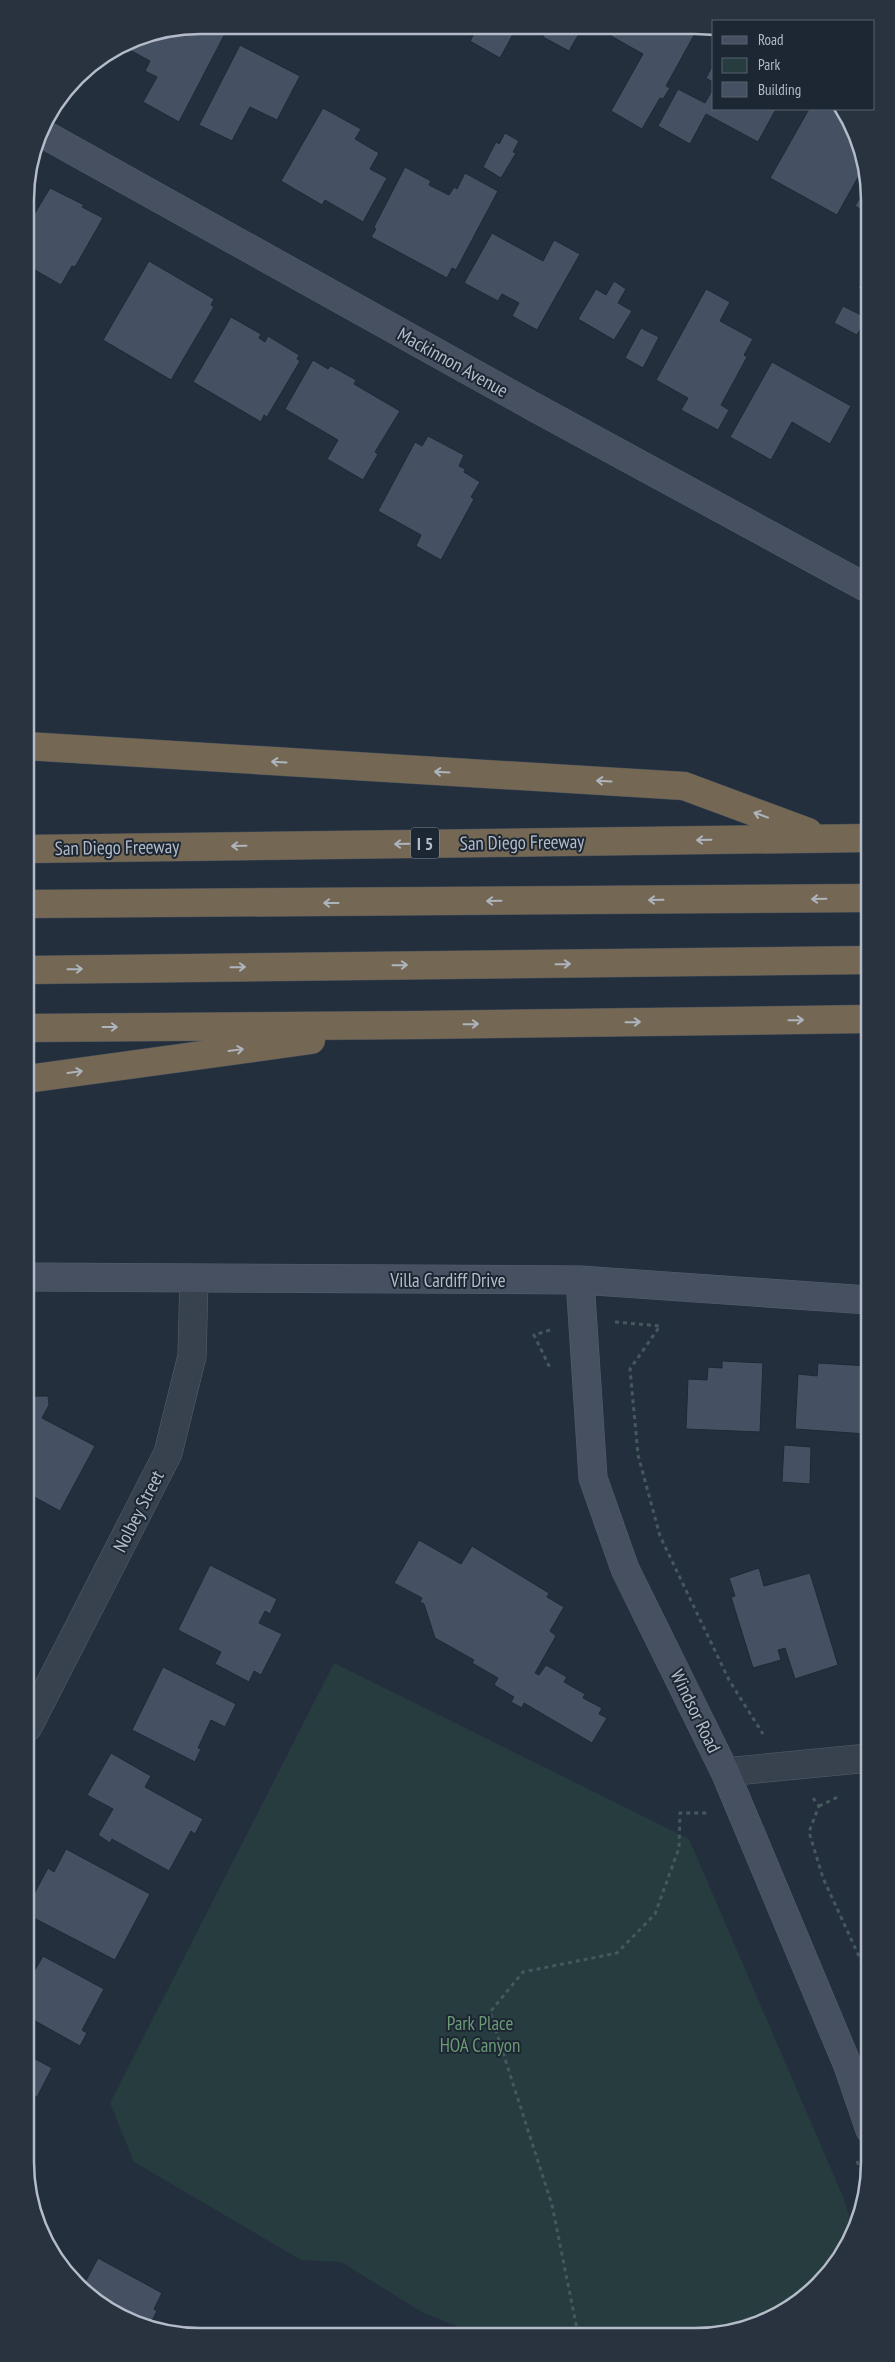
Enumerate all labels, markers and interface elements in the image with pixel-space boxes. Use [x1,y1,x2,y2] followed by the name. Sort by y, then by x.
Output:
[712,20,875,110] legend
[758,30,784,49] text: Road
[758,55,780,74] text: Park
[758,80,801,99] text: Building
[393,322,513,402] street label: Mackinnon Avenue
[272,757,288,767] one-way arrow
[434,767,450,776] one-way arrow
[596,777,612,786] one-way arrow
[754,810,769,819] one-way arrow
[411,828,439,858] road number: I 5
[459,829,585,855] street label: San Diego Freeway
[54,834,180,860] street label: San Diego Freeway
[697,835,713,844] one-way arrow
[394,839,410,848] one-way arrow
[232,841,248,851] one-way arrow
[811,894,827,903] one-way arrow
[649,895,665,905] one-way arrow
[486,896,502,906] one-way arrow
[324,898,340,907] one-way arrow
[555,959,571,968] one-way arrow
[392,961,408,970] one-way arrow
[230,962,246,972] one-way arrow
[67,964,83,974] one-way arrow
[787,1015,803,1025] one-way arrow
[624,1017,641,1027] one-way arrow
[462,1020,478,1029] one-way arrow
[102,1022,118,1032] one-way arrow
[228,1045,244,1055] one-way arrow
[67,1067,83,1077] one-way arrow
[389,1268,506,1292] street label: Villa Cardiff Drive
[107,1465,169,1556] street label: Nolbey Street
[666,1665,726,1757] street label: Windsor Road
[440,2011,520,2057] park label: Park Place HOA Canyon

